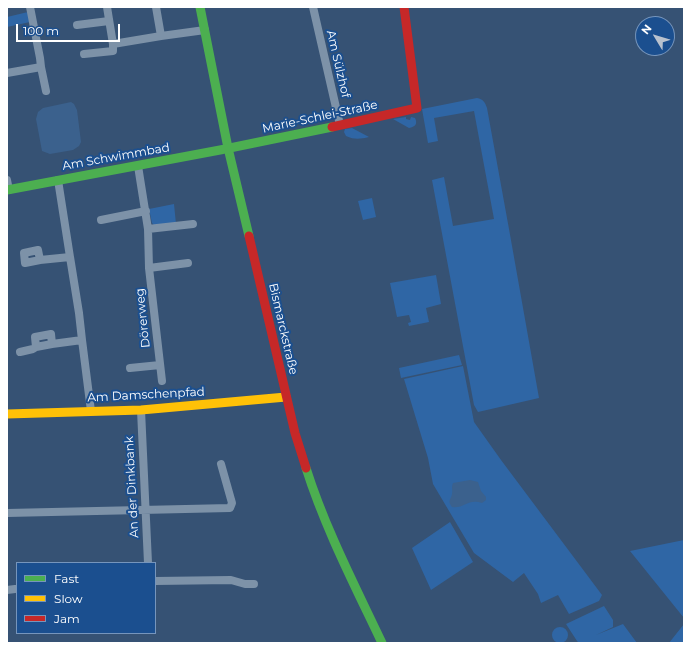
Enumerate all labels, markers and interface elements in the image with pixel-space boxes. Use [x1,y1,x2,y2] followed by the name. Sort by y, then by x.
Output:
[18,16,122,42] scale bar
[635,16,675,56] north arrow
[638,21,655,37] text: N
[23,23,59,38] text: 100 m
[323,29,353,99] street label: Am Sülzhof
[261,98,379,136] street label: Marie-Schlei-Straße
[61,140,171,174] street label: Am Schwimmbad
[265,282,301,376] street label: Bismarckstraße
[133,287,153,349] street label: Dörerweg
[87,385,205,405] street label: Am Damschenpfad
[122,436,142,538] street label: An der Dinkbank
[16,562,156,634] legend
[54,571,79,586] text: Fast
[54,591,83,606] text: Slow
[54,611,80,626] text: Jam

